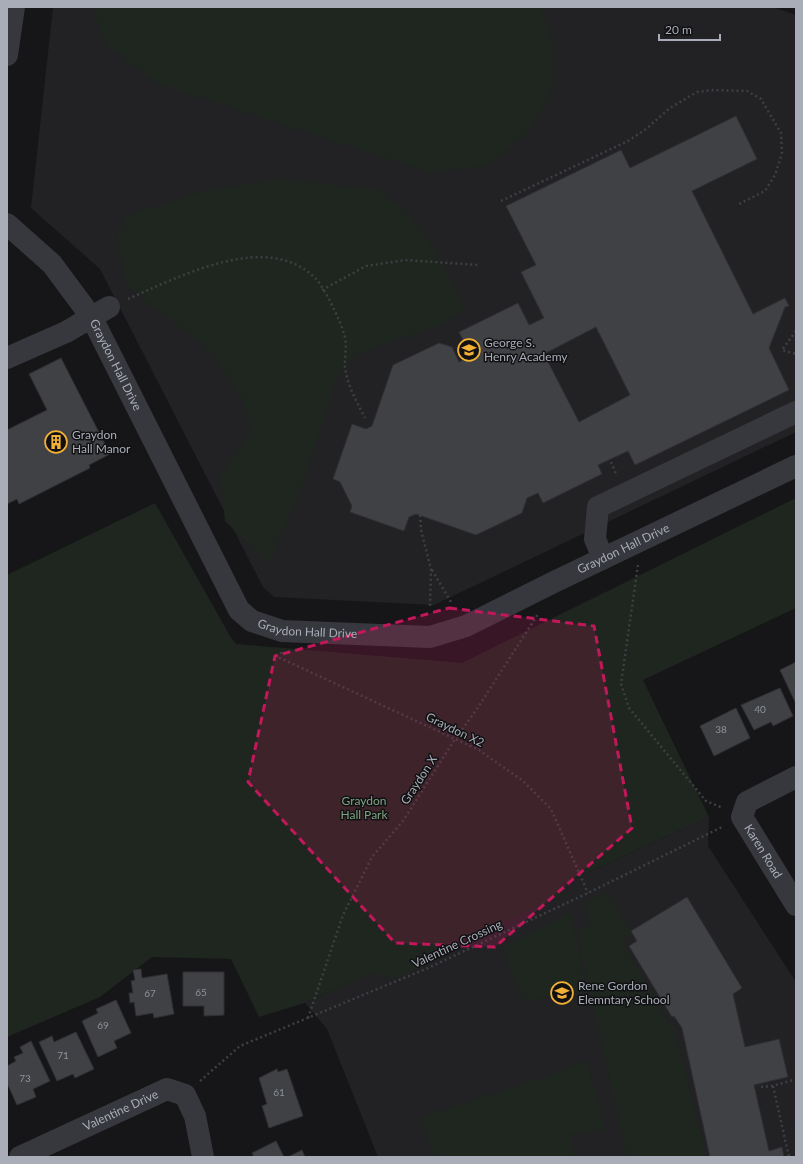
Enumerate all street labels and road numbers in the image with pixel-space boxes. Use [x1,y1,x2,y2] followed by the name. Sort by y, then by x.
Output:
[87,316,145,413] street label: Graydon Hall Drive
[575,520,672,577] street label: Graydon Hall Drive
[256,615,358,641] street label: Graydon Hall Drive
[424,709,487,750] street label: Graydon X2
[397,752,440,807] street label: Graydon X
[741,821,786,881] street label: Karen Road
[409,916,504,971] street label: Valentine Crossing
[81,1086,161,1134] street label: Valentine Drive

